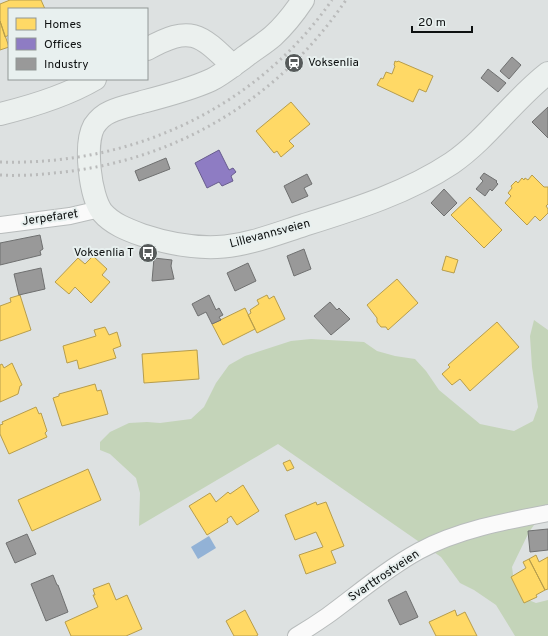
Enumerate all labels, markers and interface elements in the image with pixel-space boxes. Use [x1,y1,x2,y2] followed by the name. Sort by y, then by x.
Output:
[8,8,148,80] legend
[412,8,472,34] scale bar
[418,15,446,31] text: 20 m
[44,17,81,33] text: Homes
[44,37,82,53] text: Offices
[283,52,305,74] station icon: Voksenlia
[308,55,359,71] place label: Voksenlia
[44,57,89,73] text: Industry
[21,206,79,230] street label: Jerpefaret
[228,216,312,252] street label: Lillevannsveien
[137,242,159,264] bus stop icon: Voksenlia T
[74,245,134,261] place label: Voksenlia T
[345,546,423,606] street label: Svarttrostveien

